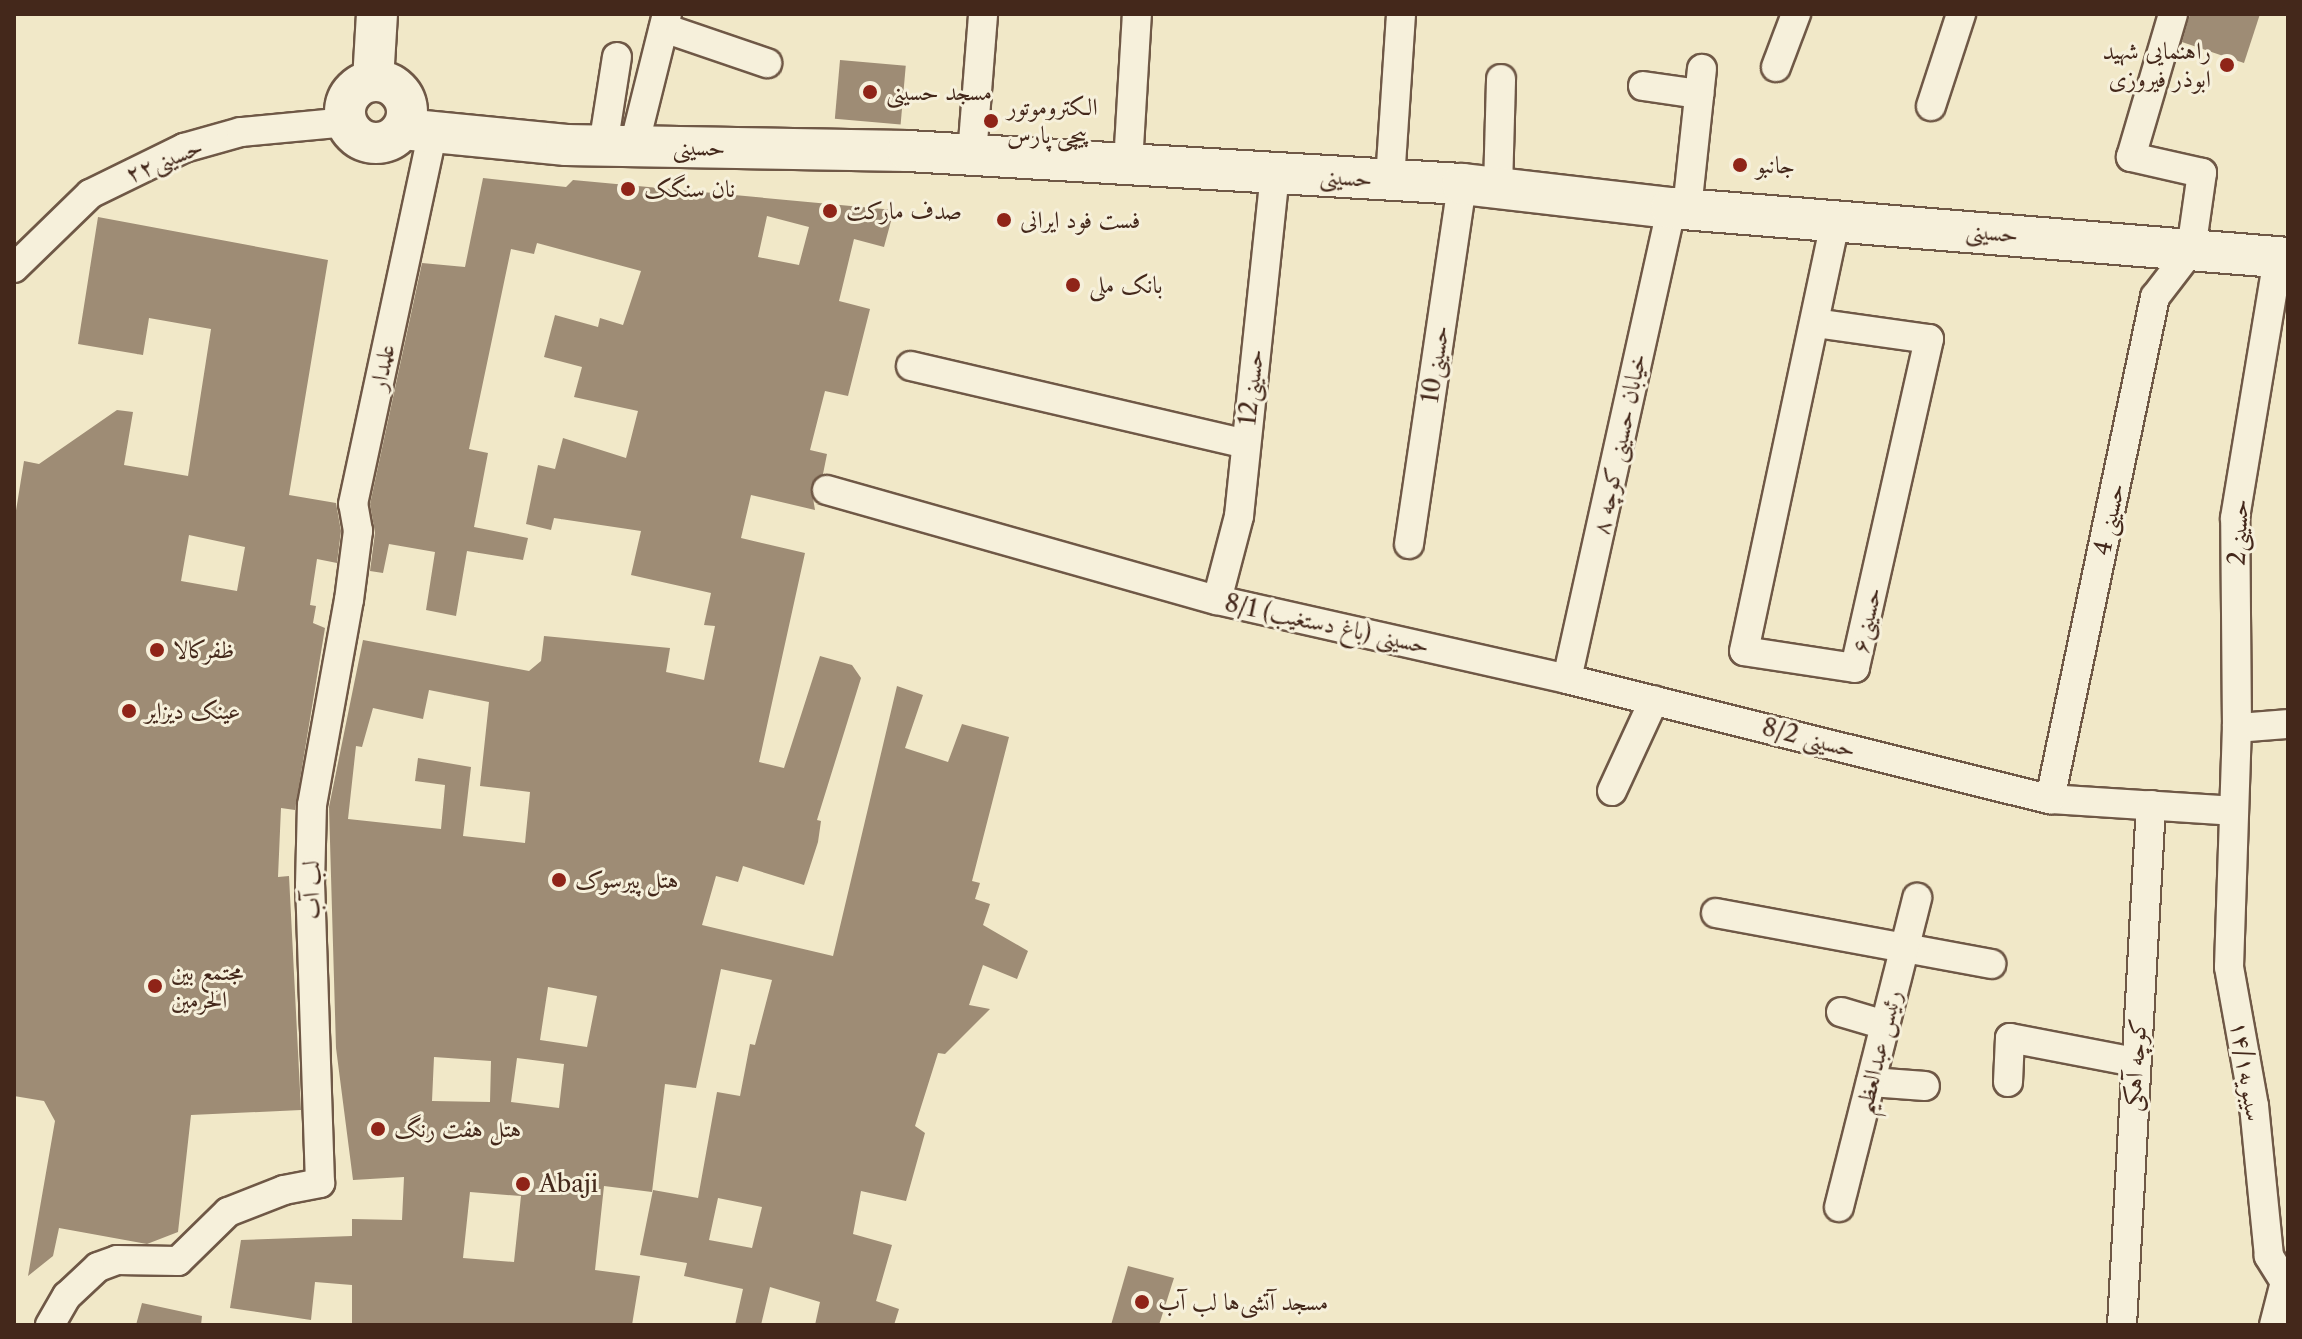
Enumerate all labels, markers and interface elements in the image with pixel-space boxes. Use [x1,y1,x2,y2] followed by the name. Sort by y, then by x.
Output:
[2102,37,2211,93] place label: راهنمایی شهید ابوذر فیروزی
[2218,56,2236,74] marker: راهنمایی شهید ابوذر فیروزی
[886,78,992,106] place label: مسجد حسینی
[861,83,879,101] marker: مسجد حسینی
[1007,93,1098,149] place label: الکتروموتور پیچی پارس
[982,112,1000,130] marker: الکتروموتور پیچی پارس
[121,132,207,188] street label: حسینی۲۲
[672,132,726,162] street label: حسینی
[1756,151,1795,179] place label: جانبو
[1731,156,1749,174] marker: جانبو
[1319,161,1373,193] street label: حسینی
[644,175,735,203] place label: نان سنگک
[619,180,637,198] marker: نان سنگک
[846,197,962,225] place label: صدف مارکت
[821,202,839,220] marker: صدف مارکت
[1020,206,1140,234] place label: فست فود ایرانی
[995,211,1013,229] marker: فست فود ایرانی
[1965,215,2019,249] street label: حسینی
[1089,271,1162,299] place label: بانک ملی
[1064,276,1082,294] marker: بانک ملی
[1415,323,1455,405] street label: حسینی10
[363,341,401,393] street label: علمدار
[1233,347,1269,427] street label: حسینی12
[1586,351,1652,537] street label: خیابان حسینی کوچه ۸
[2087,480,2131,558] street label: حسینی 4
[2222,498,2254,566] street label: حسینی2
[1844,584,1888,656] street label: حسینی۶
[1222,588,1432,660] street label: 8/1 حسینی (باغ دستغیب)
[173,636,234,664] place label: ظفرکالا
[148,641,166,659] marker: ظفرکالا
[145,697,241,725] place label: عینک دیزایر
[120,702,138,720] marker: عینک دیزایر
[1759,712,1859,764] street label: 8/2 حسینی
[296,860,326,920] street label: لب آب
[575,866,679,894] place label: هتل پیرسوک
[550,871,568,889] marker: هتل پیرسوک
[171,958,244,1014] place label: مجتمع بین الحرمین
[146,977,164,995] marker: مجتمع بین الحرمین
[1849,987,1907,1117] street label: رئیس عبدالعظیم
[2117,1018,2153,1112] street label: کوچه آهکی
[2225,1019,2269,1123] street label: سیبویه۱۴/۱
[394,1115,521,1143] place label: هتل هفت رنگ
[369,1120,387,1138] marker: هتل هفت رنگ
[539,1170,598,1198] place label: Abaji
[514,1175,532,1193] marker: Abaji
[1158,1288,1328,1316] place label: مسجد آتشی‌ها لب آب
[1133,1293,1151,1311] marker: مسجد آتشی‌ها لب آب

